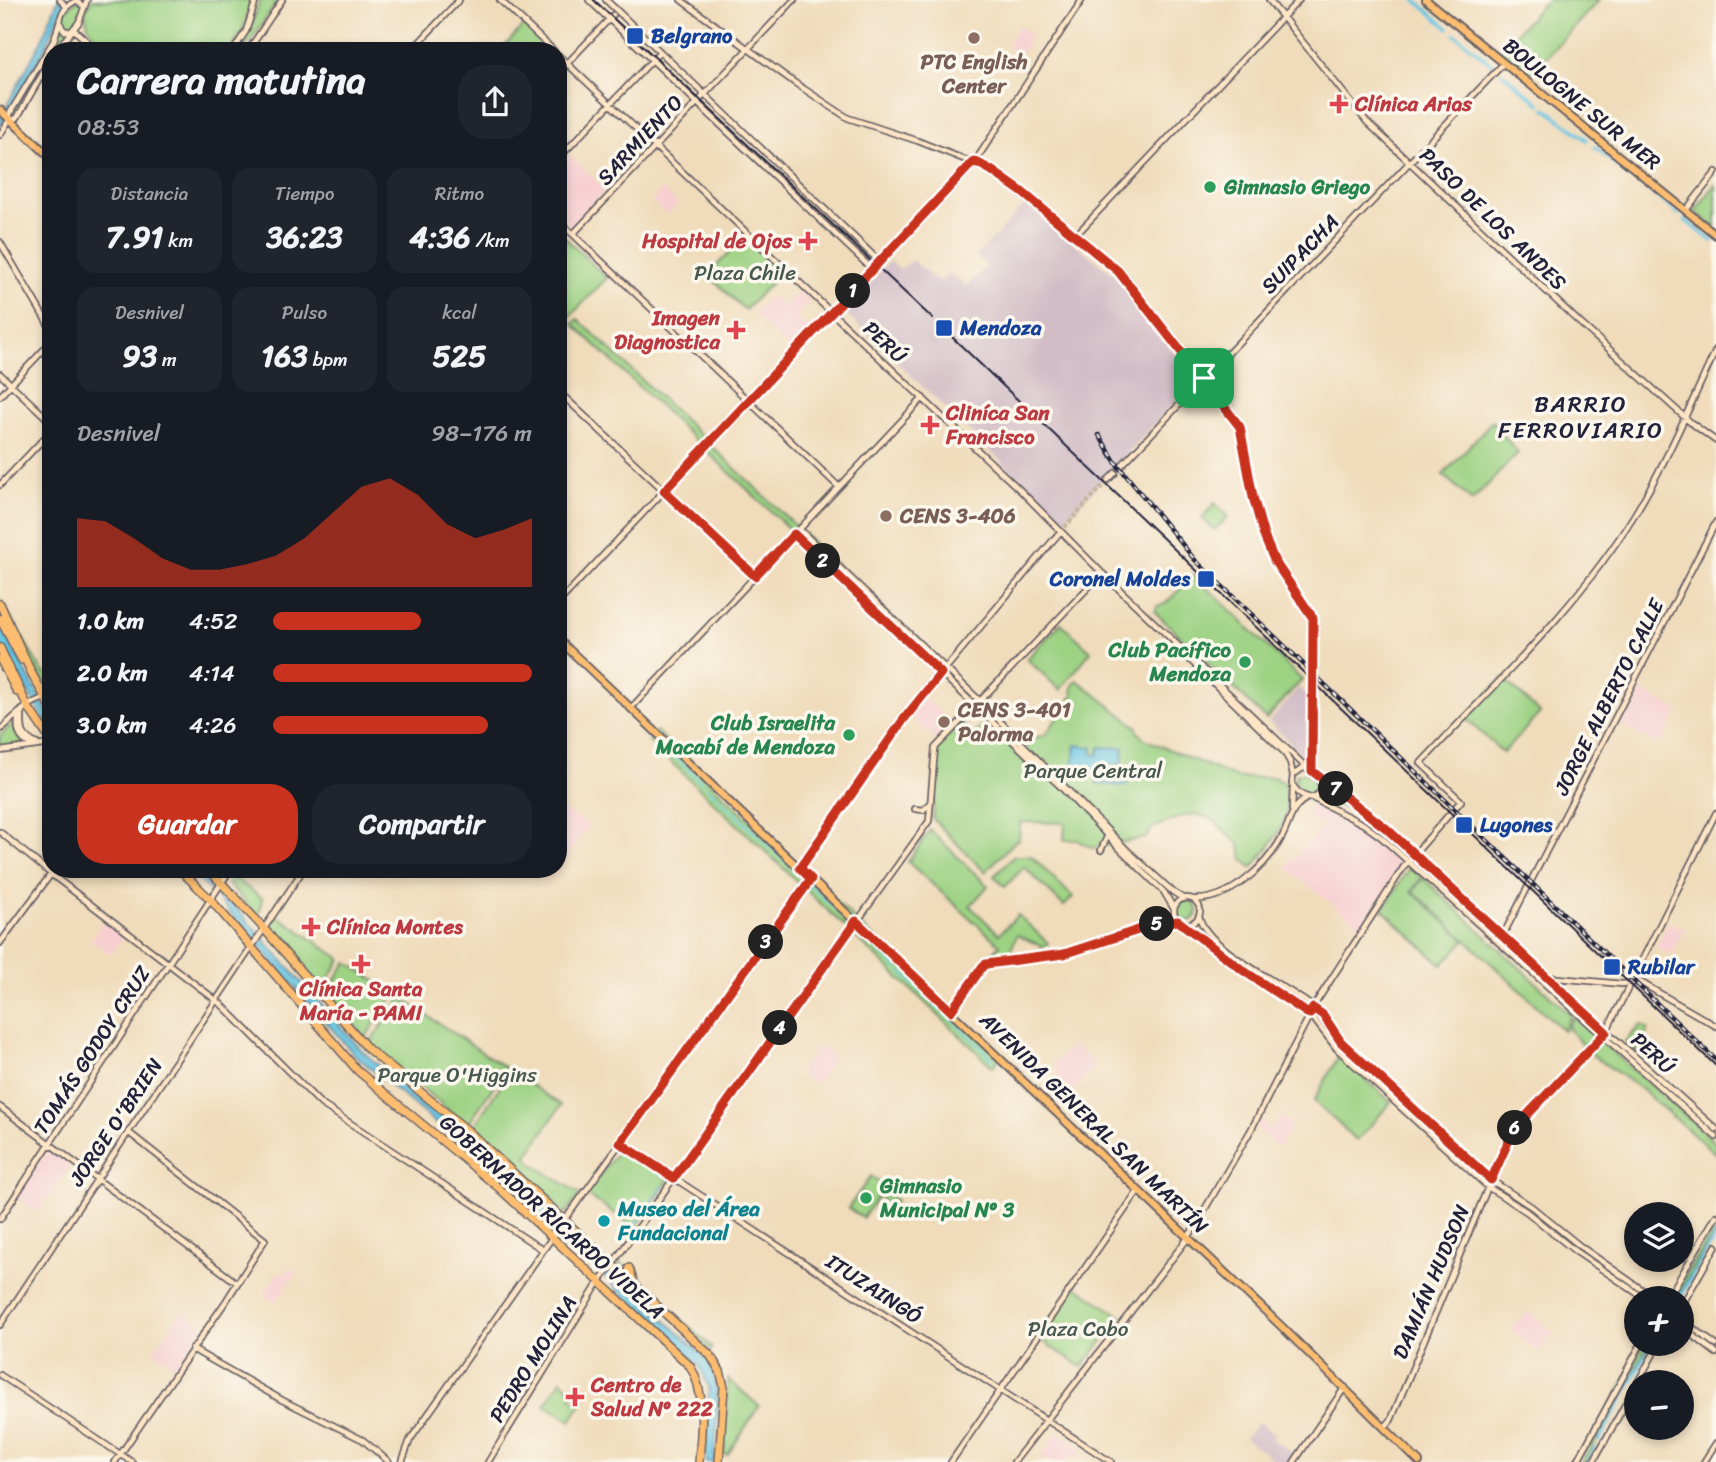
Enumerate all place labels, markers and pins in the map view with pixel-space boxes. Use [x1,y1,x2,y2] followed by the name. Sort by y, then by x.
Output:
[651,17,733,55] place label: Belgrano
[625,26,645,46] marker: Belgrano
[966,30,982,46] marker: PTC English Center
[921,43,1027,105] place label: PTC English Center
[1354,85,1472,123] place label: Clínica Arias
[1329,94,1349,114] marker: Clínica Arias
[1223,168,1371,206] place label: Gimnasio Griego
[1202,179,1218,195] marker: Gimnasio Griego
[641,222,793,260] place label: Hospital de Ojos
[798,231,818,251] marker: Hospital de Ojos
[836,274,870,308] pin: 1
[614,299,721,361] place label: Imagen Diagnostica
[959,309,1042,347] place label: Mendoza
[934,318,954,338] marker: Mendoza
[726,320,746,340] marker: Imagen Diagnostica
[1174,348,1234,408] pin
[945,394,1050,456] place label: Cliníca San Francisco
[920,415,940,435] marker: Cliníca San Francisco
[899,497,1016,535] place label: CENS 3-406
[878,508,894,524] marker: CENS 3-406
[806,544,840,578] pin: 2
[1049,560,1190,598] place label: Coronel Moldes
[1196,569,1216,589] marker: Coronel Moldes
[1107,631,1232,693] place label: Club Pacífico Mendoza
[1237,654,1253,670] marker: Club Pacífico Mendoza
[957,691,1071,753] place label: CENS 3-401 Palorma
[655,704,836,766] place label: Club Israelita Macabí de Mendoza
[936,714,952,730] marker: CENS 3-401 Palorma
[841,727,857,743] marker: Club Israelita Macabí de Mendoza
[1318,772,1354,806] pin: 7
[1480,806,1553,844] place label: Lugones
[1454,815,1474,835] marker: Lugones
[1140,906,1174,942] pin: 5
[326,908,463,946] place label: Clínica Montes
[301,917,321,937] marker: Clínica Montes
[748,925,784,960] pin: 3
[1627,948,1696,986] place label: Rubilar
[351,954,371,974] marker: Clínica Santa María - PAMI
[1602,957,1622,977] marker: Rubilar
[298,970,423,1032] place label: Clínica Santa María - PAMI
[762,1010,798,1046] pin: 4
[1498,1110,1532,1146] pin: 6
[879,1167,1015,1229] place label: Gimnasio Municipal Nº 3
[617,1190,760,1252] place label: Museo del Área Fundacional
[858,1190,874,1206] marker: Gimnasio Municipal Nº 3
[596,1213,612,1229] marker: Museo del Área Fundacional
[590,1366,713,1428] place label: Centro de Salud Nº 222
[565,1387,585,1407] marker: Centro de Salud Nº 222

